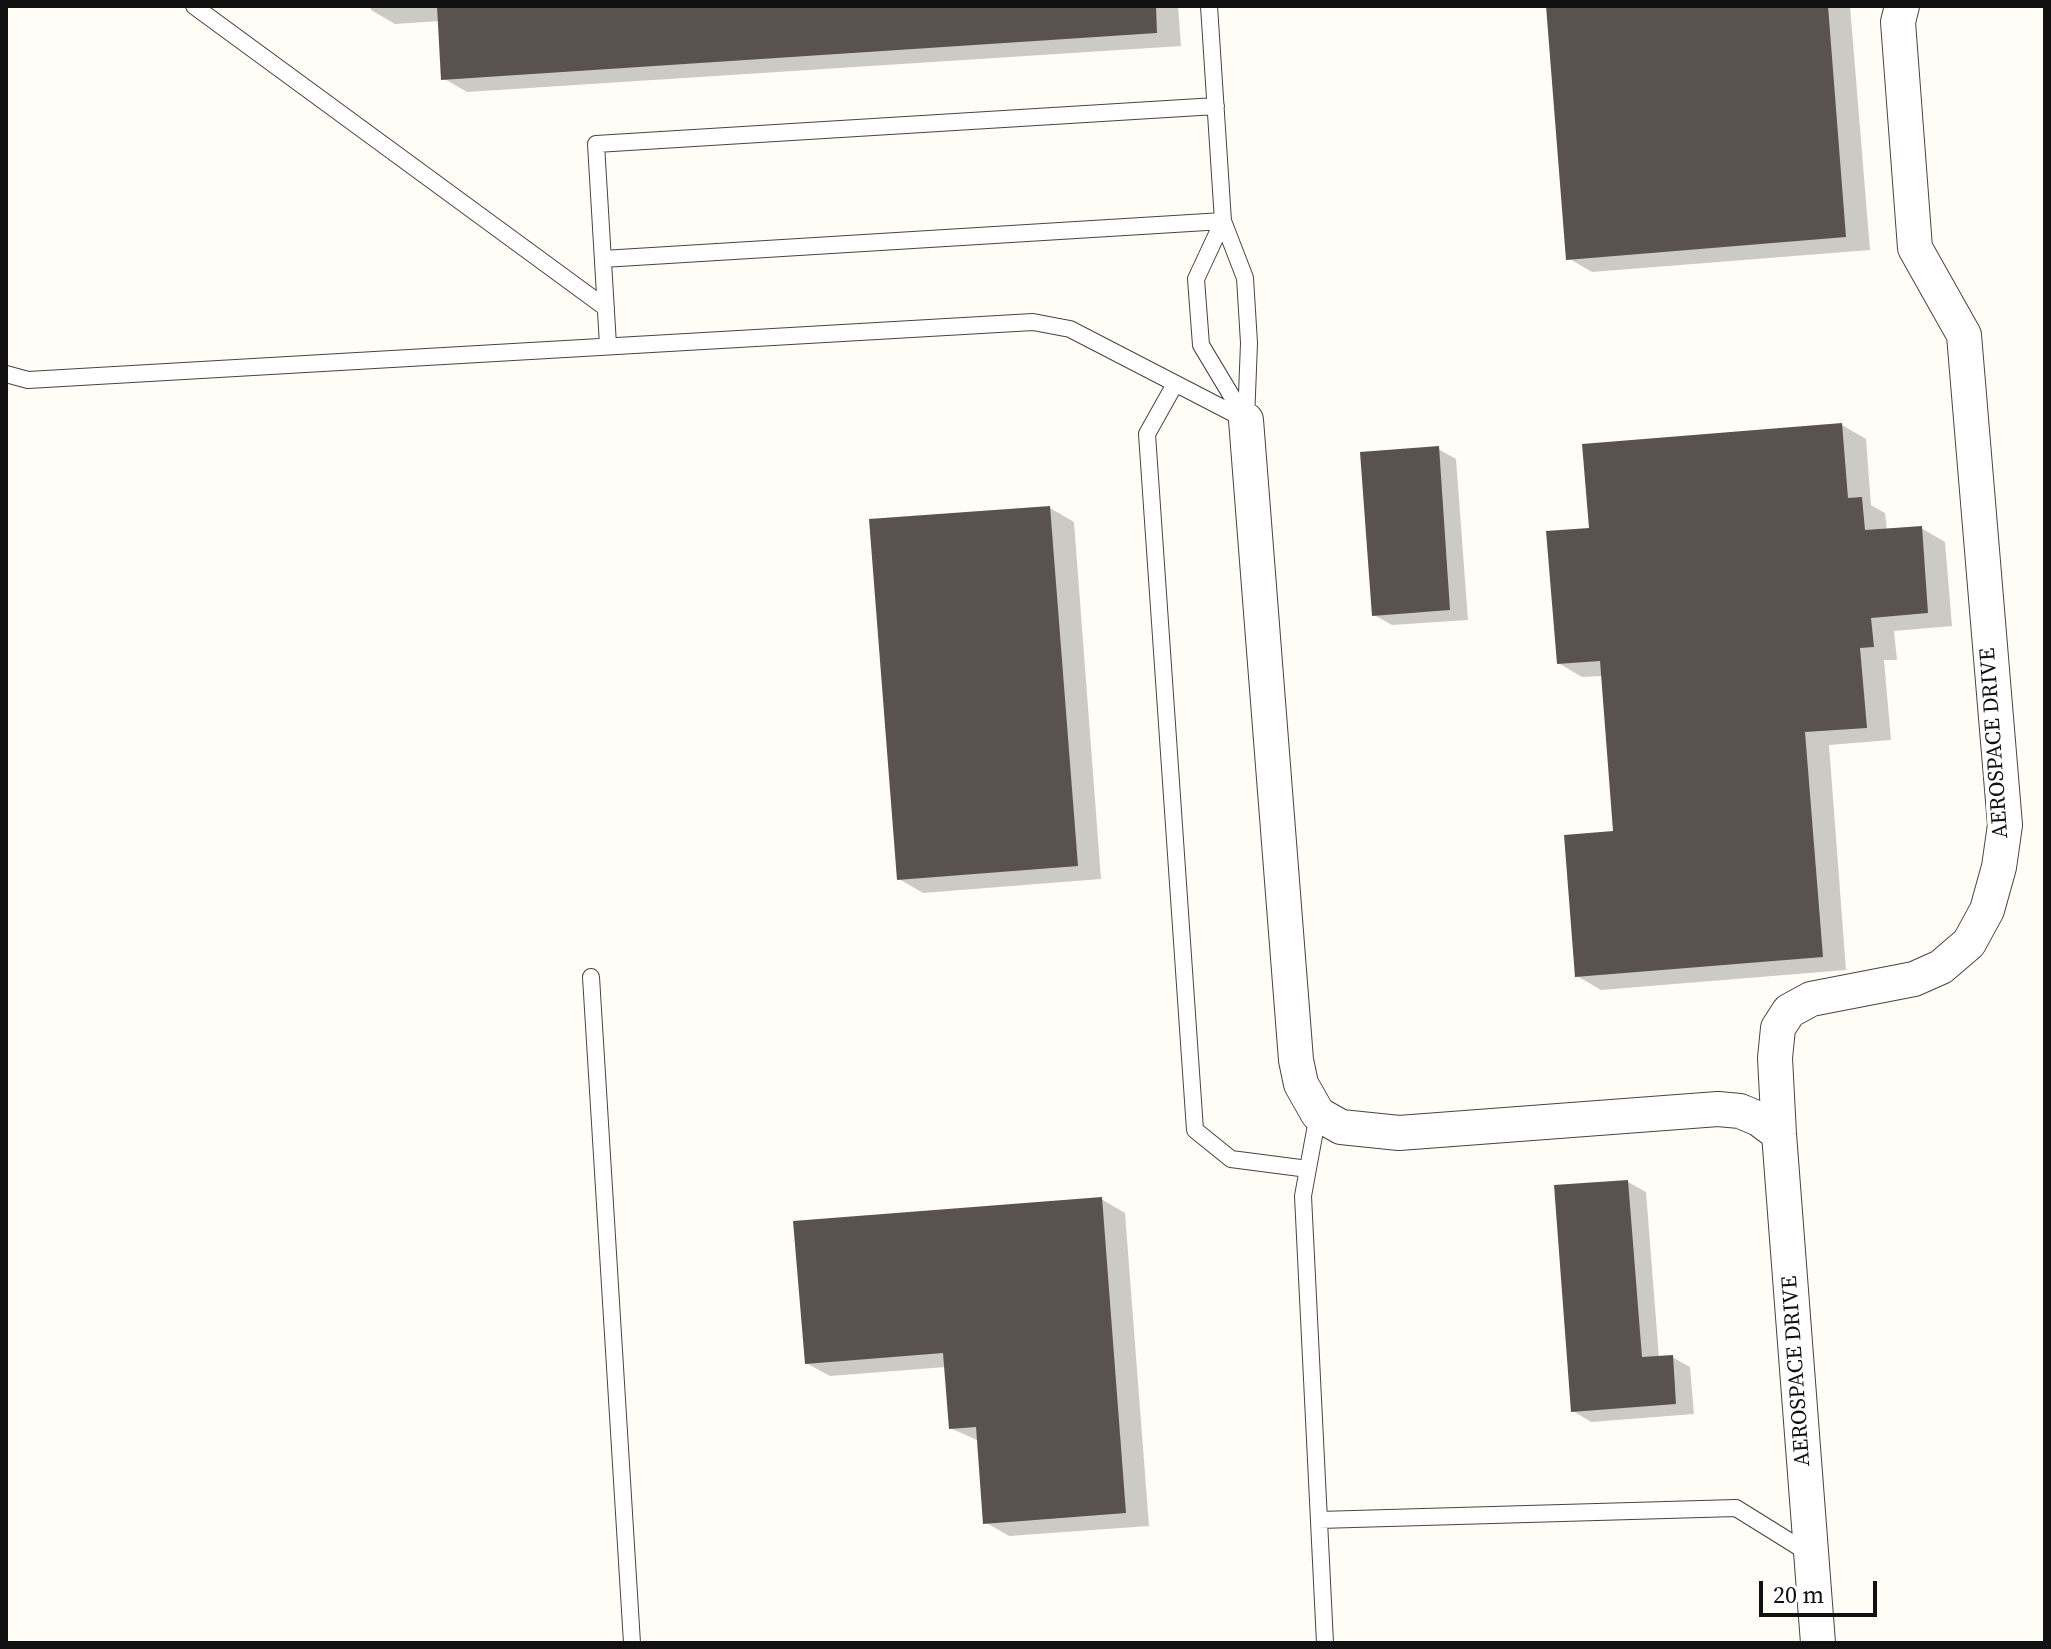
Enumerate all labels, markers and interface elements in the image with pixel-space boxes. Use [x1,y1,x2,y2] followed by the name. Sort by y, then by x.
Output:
[1975,647,2015,839] street label: AEROSPACE DRIVE
[1777,1275,1817,1467] street label: AEROSPACE DRIVE
[1763,1565,1881,1615] scale bar
[1773,1578,1824,1611] text: 20 m

